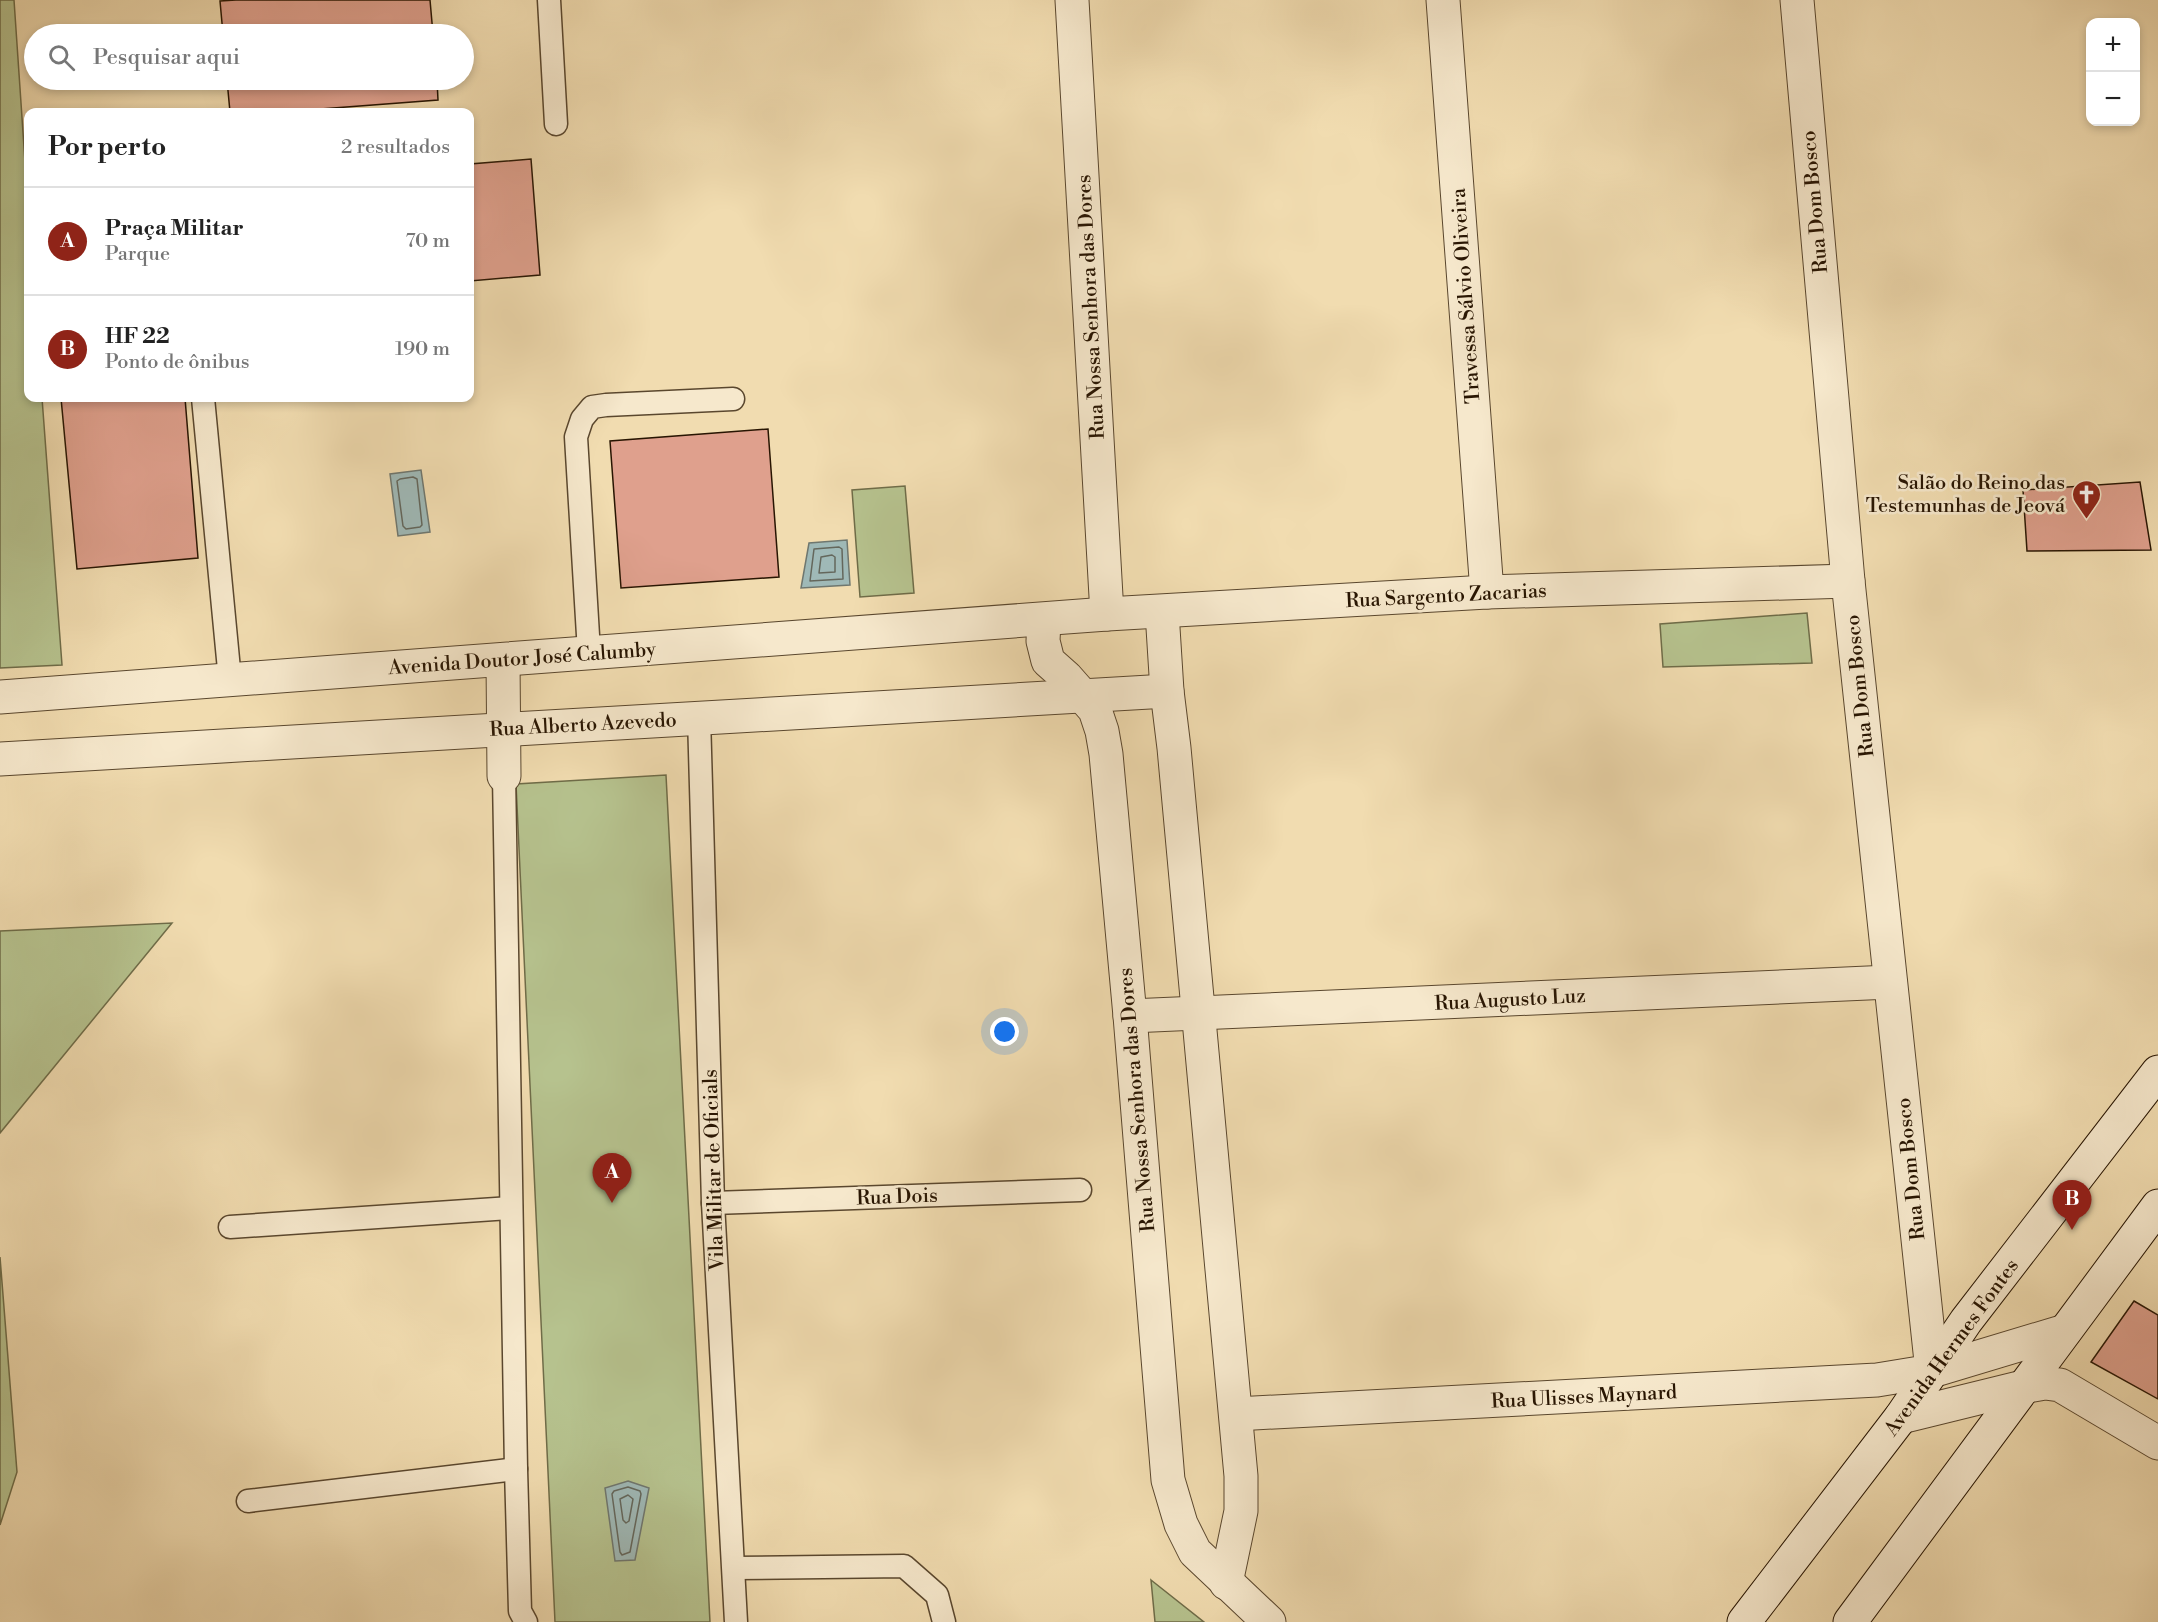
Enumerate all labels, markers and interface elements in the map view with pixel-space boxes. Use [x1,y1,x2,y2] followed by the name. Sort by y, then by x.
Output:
[2086,18,2140,126] map controls
[2086,18,2140,72] button: +
[24,24,474,90] search box
[45,41,78,74] icon: search
[93,44,240,71] text: Pesquisar aqui
[2086,72,2140,126] button: −
[1797,129,1834,274] street label: Rua Dom Bosco
[48,131,166,163] text: Por perto
[341,135,450,160] text: 2 resultados
[1072,174,1111,440] street label: Rua Nossa Senhora das Dores
[1446,186,1487,405] street label: Travessa Sálvio Oliveira
[105,215,244,242] text: Praça Militar
[60,229,75,254] text: A
[406,229,450,254] text: 70 m
[105,242,170,267] text: Parque
[105,323,170,350] text: HF 22
[60,337,75,362] text: B
[395,337,450,362] text: 190 m
[105,350,250,375] text: Ponto de ônibus
[1866,471,2066,519] place label: Salão do Reino das Testemunhas de Jeová
[2070,478,2102,520] church icon: Salão do Reino das Testemunhas de Jeová
[1345,579,1547,614] street label: Rua Sargento Zacarias
[1841,613,1880,758] street label: Rua Dom Bosco
[387,638,657,681] street label: Avenida Doutor José Calumby
[489,708,677,743] street label: Rua Alberto Azevedo
[1113,967,1161,1233] street label: Rua Nossa Senhora das Dores
[1434,984,1586,1017] street label: Rua Augusto Luz
[990,1017,1019,1046] your location
[698,1069,731,1272] street label: Vila Militar de Oficials
[1892,1096,1931,1241] street label: Rua Dom Bosco
[592,1154,632,1203] pin: A
[2052,1180,2092,1230] pin: B
[856,1184,938,1211] street label: Rua Dois
[1879,1254,2025,1442] street label: Avenida Hermes Fontes
[1490,1380,1678,1415] street label: Rua Ulisses Maynard

